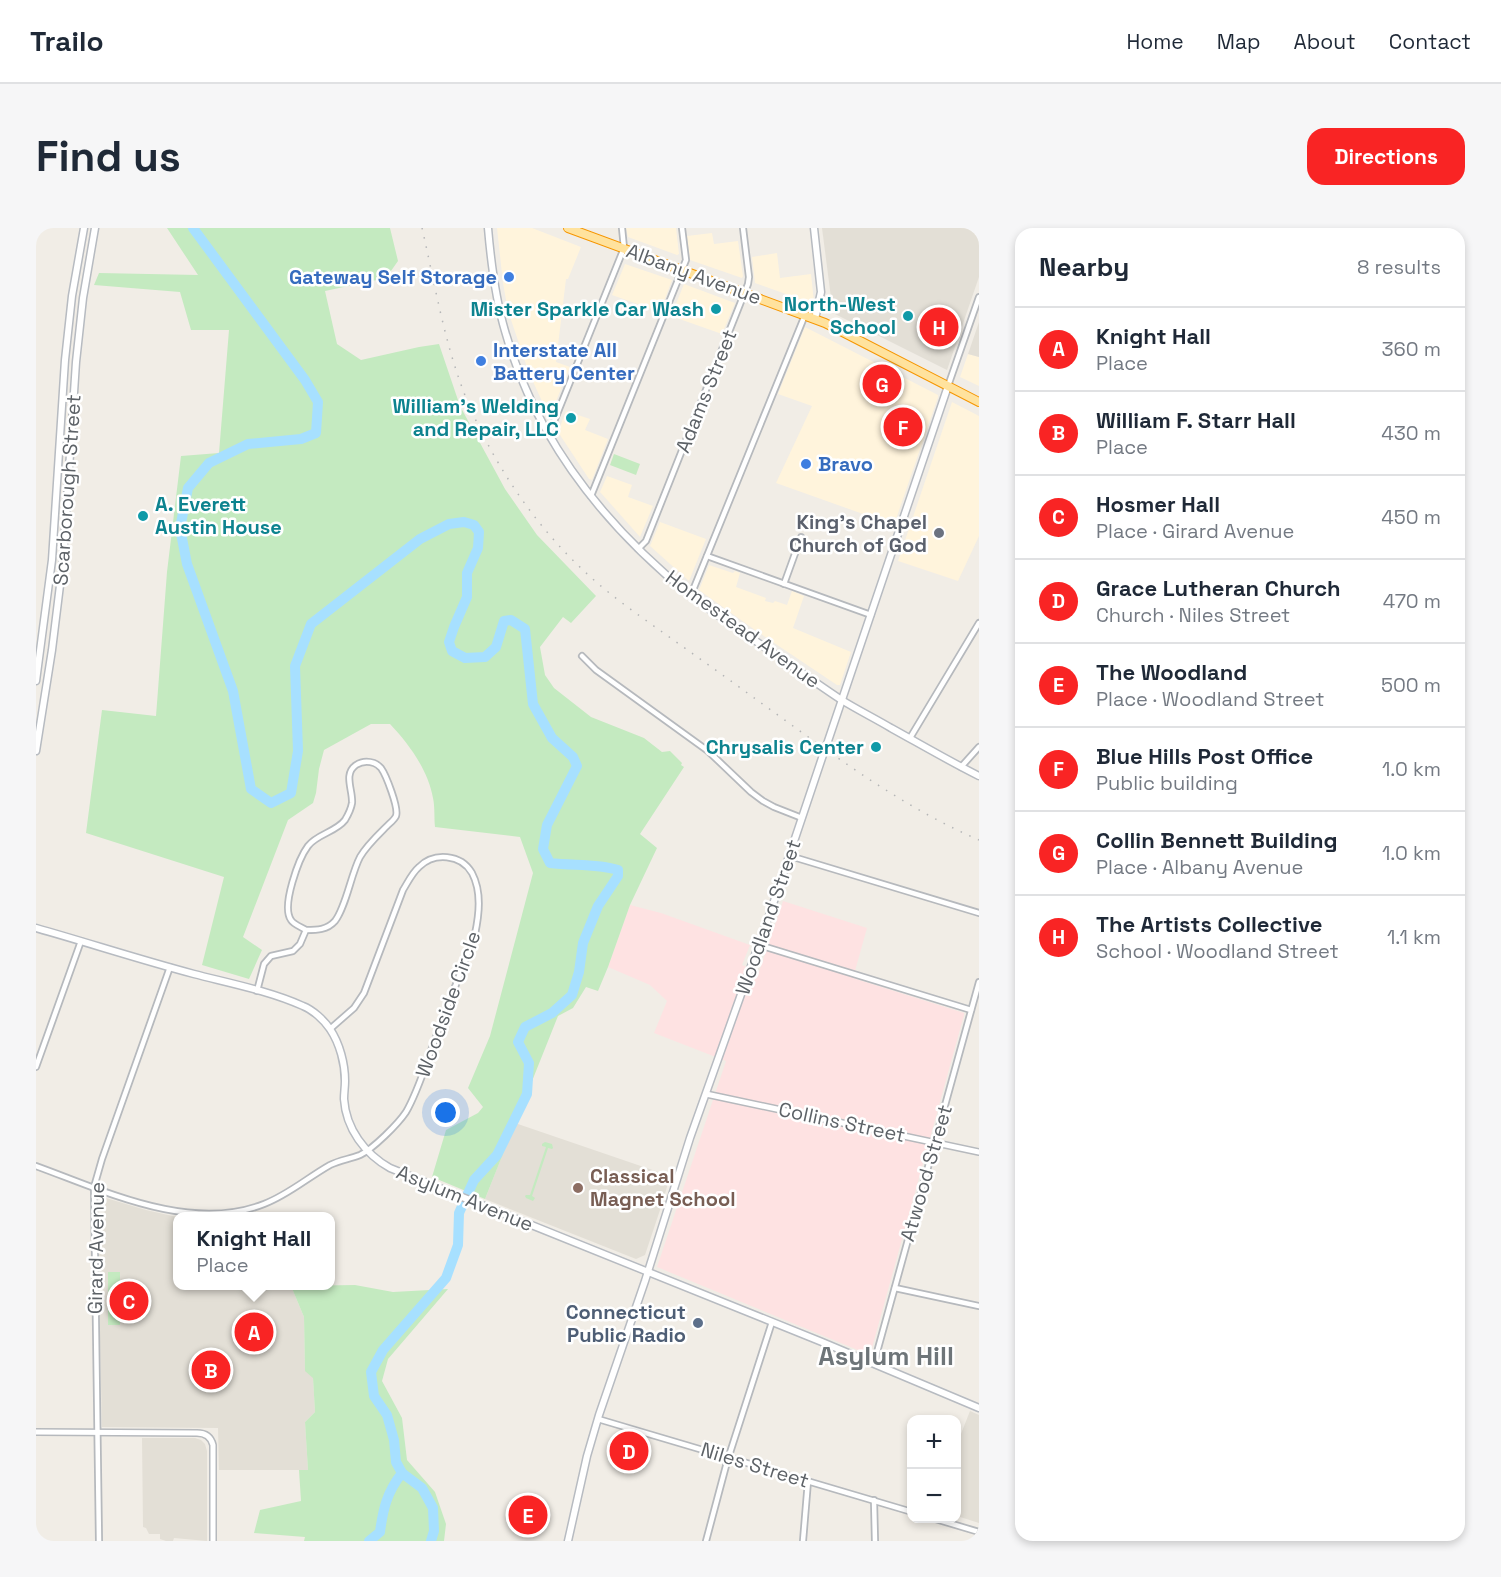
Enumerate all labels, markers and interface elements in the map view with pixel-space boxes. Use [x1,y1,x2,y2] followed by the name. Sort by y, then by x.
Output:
[30,23,104,59] text: Trailo
[1126,28,1184,55] text: Home
[1217,28,1261,55] text: Map
[1294,28,1356,55] text: About
[1389,28,1471,55] text: Contact
[1307,128,1465,185] button: Directions
[36,130,181,183] text: Find us
[623,238,765,310] street label: Albany Avenue
[1039,250,1129,284] text: Nearby
[1357,254,1441,280] text: 8 results
[289,264,497,290] place label: Gateway Self Storage
[502,270,516,284] marker: Gateway Self Storage
[784,291,896,340] place label: North-West School
[470,296,704,322] place label: Mister Sparkle Car Wash
[709,302,723,316] marker: Mister Sparkle Car Wash
[920,304,958,350] pin: H
[901,309,915,323] marker: North-West School
[1096,322,1211,350] text: Knight Hall
[669,325,743,457] street label: Adams Street
[1052,336,1065,362] text: A
[1382,336,1441,362] text: 360 m
[493,337,635,386] place label: Interstate All Battery Center
[1096,350,1148,376] text: Place
[474,354,488,368] marker: Interstate All Battery Center
[862,362,902,406] pin: G
[393,393,559,442] place label: William's Welding and Repair, LLC
[47,394,87,586] street label: Scarborough Street
[884,404,922,450] pin: F
[1096,406,1296,434] text: William F. Starr Hall
[564,411,578,425] marker: William's Welding and Repair, LLC
[1052,420,1065,446] text: B
[1381,420,1441,446] text: 430 m
[1096,434,1148,460] text: Place
[818,451,873,477] place label: Bravo
[799,457,813,471] marker: Bravo
[1096,490,1220,518] text: Hosmer Hall
[155,491,282,540] place label: A. Everett Austin House
[1052,504,1065,530] text: C
[1381,504,1441,530] text: 450 m
[136,509,150,523] marker: A. Everett Austin House
[789,509,927,558] place label: King's Chapel Church of God
[1096,518,1294,544] text: Place · Girard Avenue
[932,526,946,540] marker: King's Chapel Church of God
[660,564,826,694] street label: Homestead Avenue
[1096,574,1341,602] text: Grace Lutheran Church
[1052,588,1065,614] text: D
[1383,588,1441,614] text: 470 m
[1096,602,1290,628] text: Church · Niles Street
[1096,658,1247,686] text: The Woodland
[1053,672,1064,698] text: E
[1381,672,1441,698] text: 500 m
[1096,686,1324,712] text: Place · Woodland Street
[706,734,864,760] place label: Chrysalis Center
[869,740,883,754] marker: Chrysalis Center
[1096,742,1313,770] text: Blue Hills Post Office
[1053,756,1064,782] text: F
[1382,756,1441,782] text: 1.0 km
[1096,770,1238,796] text: Public building
[1096,826,1338,854] text: Collin Bennett Building
[729,836,807,998] street label: Woodland Street
[1052,840,1065,866] text: G
[1382,840,1441,866] text: 1.0 km
[1096,854,1303,880] text: Place · Albany Avenue
[1096,910,1322,938] text: The Artists Collective
[1052,924,1065,950] text: H
[1387,924,1441,950] text: 1.1 km
[409,927,487,1081] street label: Woodside Circle
[1096,938,1339,964] text: School · Woodland Street
[776,1096,908,1148] street label: Collins Street
[431,1098,460,1127] your location
[894,1102,958,1244] street label: Atwood Street
[393,1159,537,1237] street label: Asylum Avenue
[590,1163,735,1212] place label: Classical Magnet School
[571,1181,585,1195] marker: Classical Magnet School
[82,1182,110,1314] street label: Girard Avenue
[173,1212,335,1290] popup
[197,1224,311,1252] text: Knight Hall
[197,1252,248,1278] text: Place
[110,1278,148,1324] pin: C
[566,1299,686,1348] place label: Connecticut Public Radio
[234,1310,274,1354] pin: A
[691,1316,705,1330] marker: Connecticut Public Radio
[818,1339,954,1373] district label: Asylum Hill
[192,1348,231,1392] pin: B
[907,1415,961,1523] map controls
[907,1415,961,1469] button: +
[610,1428,648,1474] pin: D
[698,1436,812,1494] street label: Niles Street
[907,1469,961,1523] button: −
[508,1492,548,1538] pin: E

